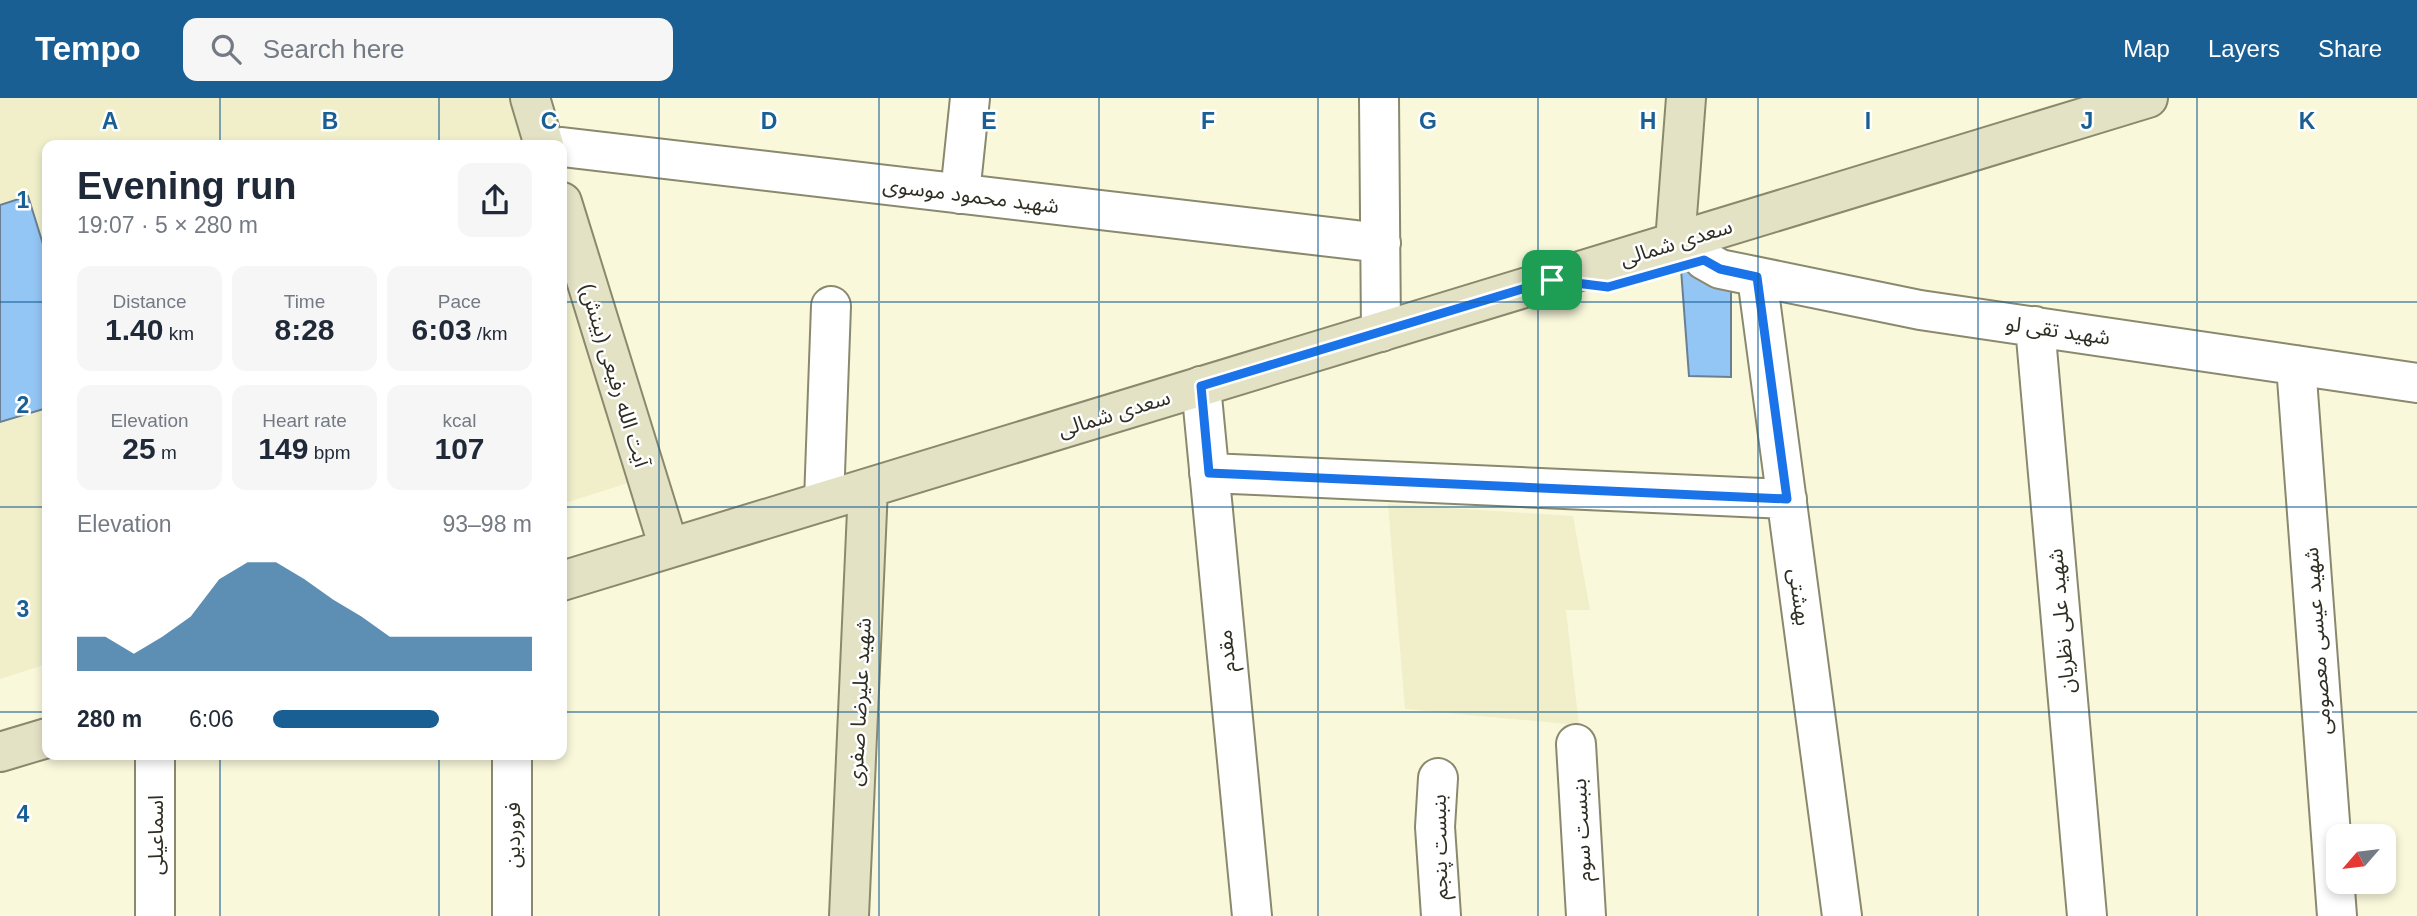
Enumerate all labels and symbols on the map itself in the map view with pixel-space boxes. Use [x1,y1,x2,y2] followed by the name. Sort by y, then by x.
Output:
[102,108,118,134] text: A
[322,108,338,134] text: B
[541,108,557,134] text: C
[761,108,777,134] text: D
[981,108,997,134] text: E
[1201,108,1215,134] text: F
[1419,108,1437,134] text: G
[1640,108,1656,134] text: H
[1865,108,1871,134] text: I
[2081,108,2093,134] text: J
[2299,108,2316,134] text: K
[881,173,1061,218] street label: شهید محمود موسوی
[17,187,30,213] text: 1
[1617,214,1735,271] street label: سعدی شمالی
[1522,250,1582,310] pin
[575,280,654,471] street label: آیت الله رفیعی (بینش)
[2004,311,2112,350] street label: شهید تقی لو
[1055,385,1173,442] street label: سعدی شمالی
[17,392,29,418] text: 2
[2299,546,2336,735] street label: شهید عیسی معصومی
[2043,548,2080,694] street label: شهید علی نظریان
[1784,567,1815,627] street label: بهشتی
[17,596,29,622] text: 3
[843,617,876,787] street label: شهید علیرضا صفری
[1212,628,1245,673] street label: مقدم
[1567,778,1600,882] street label: بنبست سوم
[1427,794,1455,900] street label: بنبست پنجم
[144,795,168,875] street label: اسماعیلی
[17,801,30,827] text: 4
[501,802,525,868] street label: فروردین
[2326,824,2396,894] north arrow

